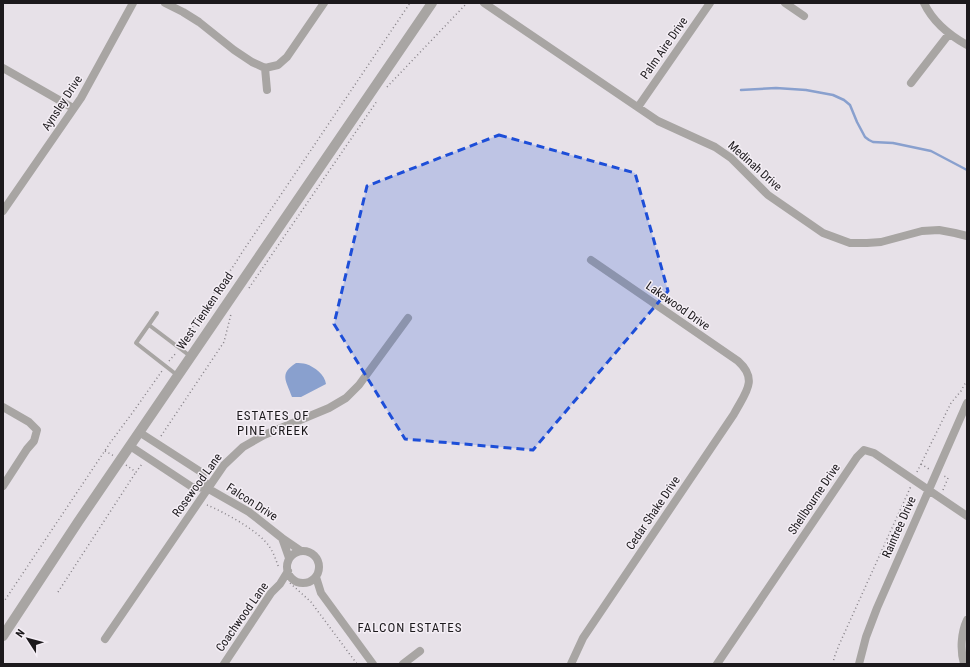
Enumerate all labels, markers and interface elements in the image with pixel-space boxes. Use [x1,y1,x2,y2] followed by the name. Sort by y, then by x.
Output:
[637,14,691,82] street label: Palm Aire Drive
[39,72,85,133] street label: Aynsley Drive
[725,138,785,194] street label: Medinah Drive
[174,270,236,352] street label: West Tienken Road
[643,279,713,333] street label: Lakewood Drive
[236,408,310,438] district label: ESTATES OF PINE CREEK
[169,450,225,519] street label: Rosewood Lane
[785,461,843,537] street label: Shellbourne Drive
[623,473,683,553] street label: Cedar Shake Drive
[224,480,281,524] street label: Falcon Drive
[879,494,919,560] street label: Raintree Drive
[213,579,271,654] street label: Coachwood Lane
[8,619,48,659] north arrow
[358,620,462,635] district label: FALCON ESTATES
[13,627,28,640] text: N

